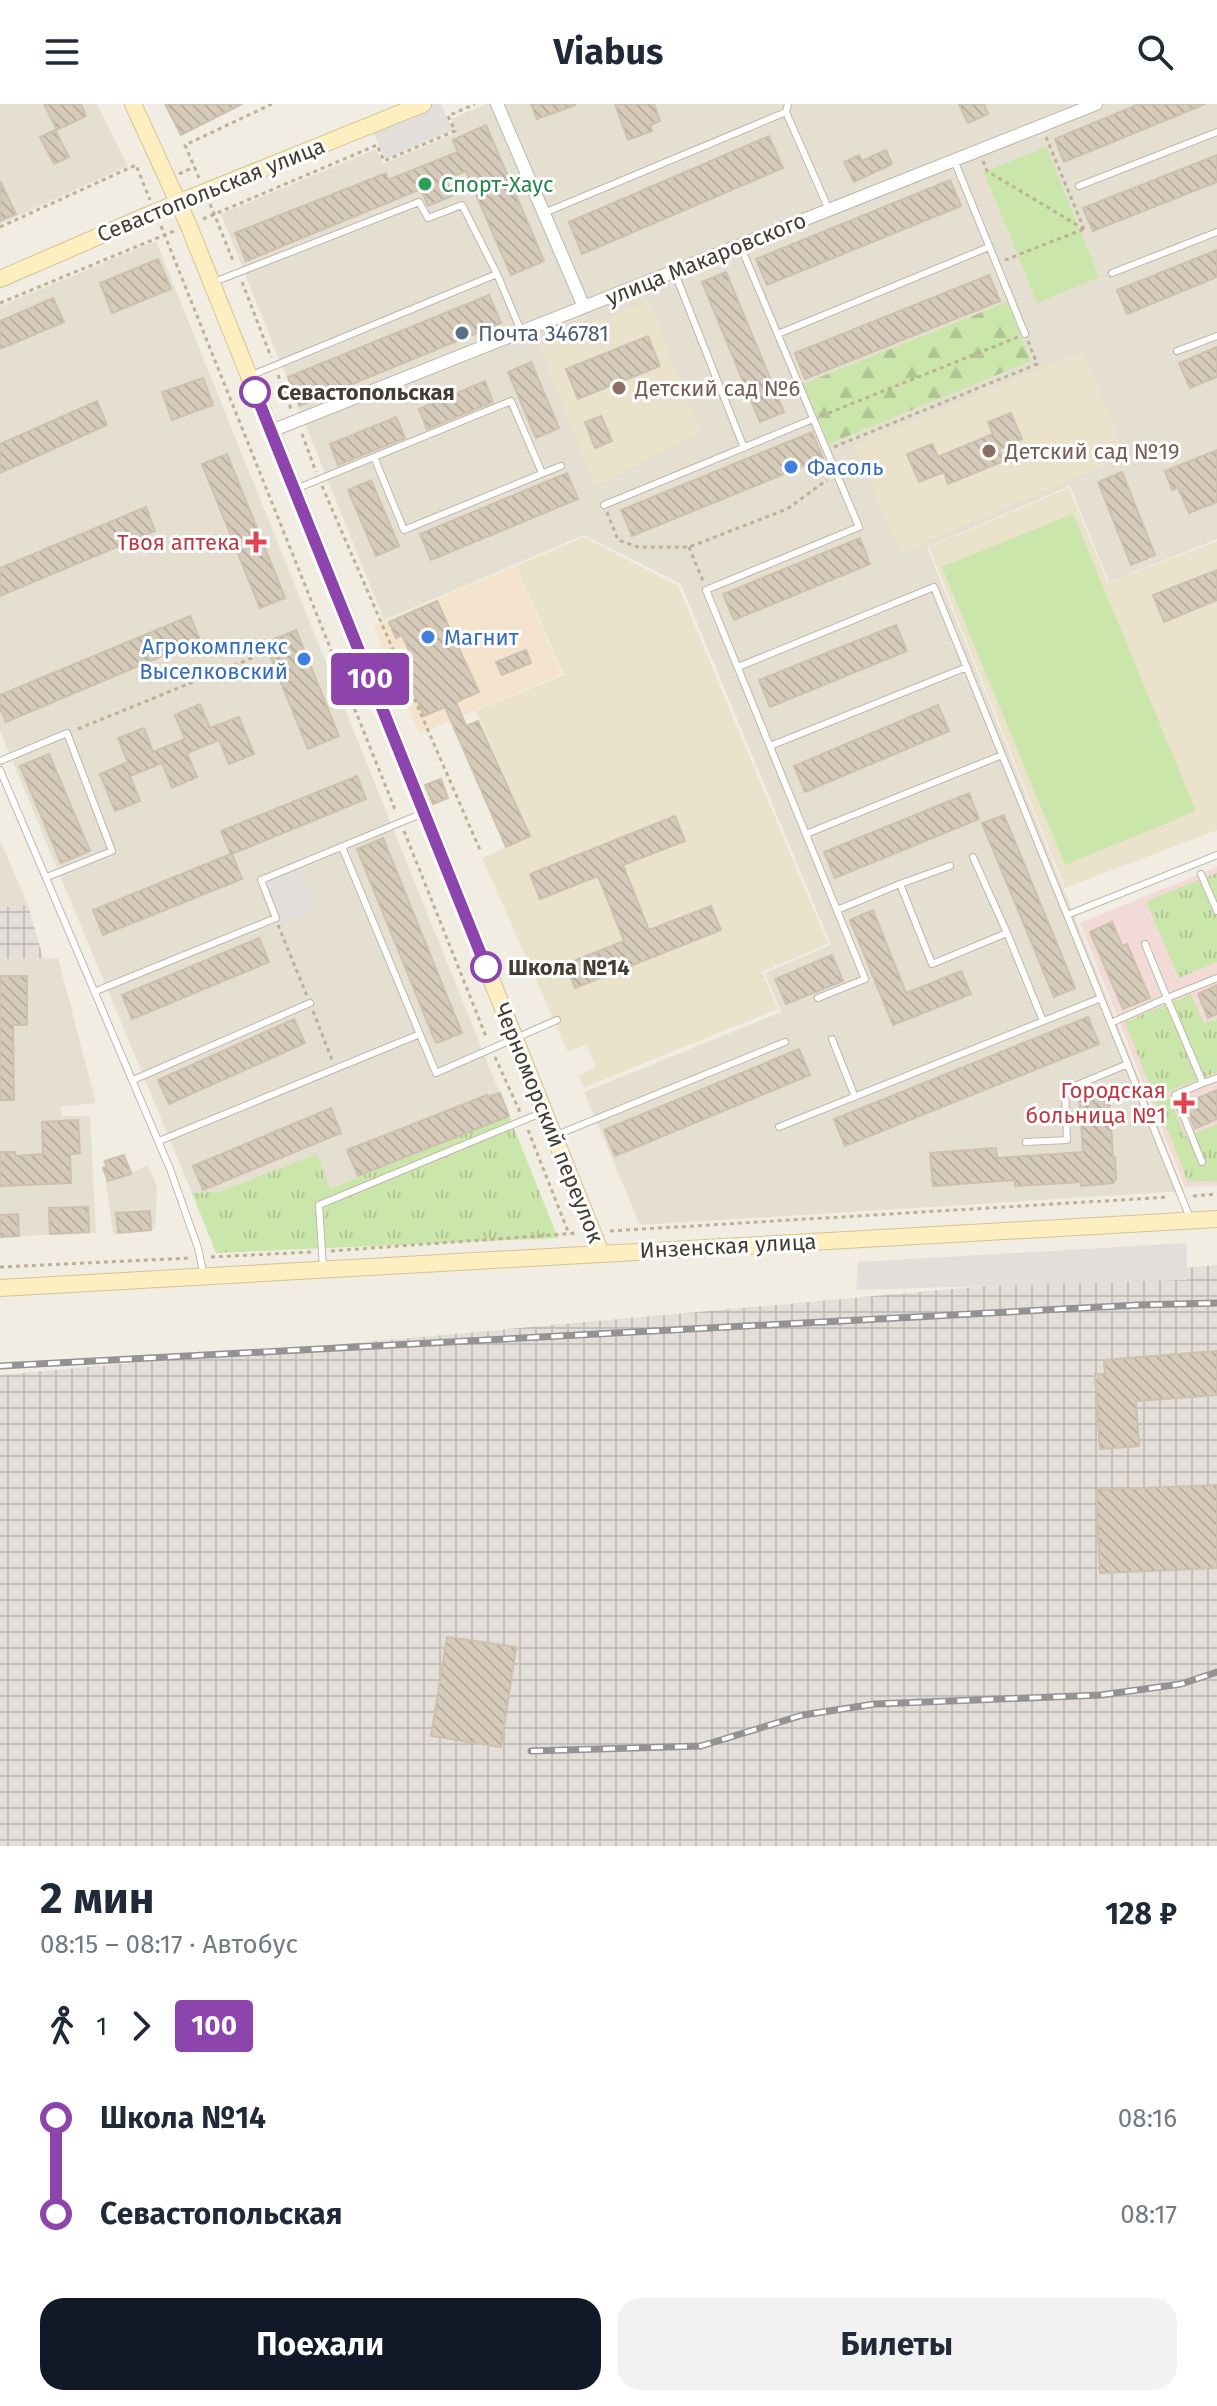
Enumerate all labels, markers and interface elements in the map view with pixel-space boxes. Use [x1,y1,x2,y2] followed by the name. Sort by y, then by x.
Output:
[40,30,84,74] icon: menu
[554,30,663,74] text: Viabus
[1133,30,1177,74] icon: search
[93,132,329,248] street label: Севастопольская улица
[441,171,554,198] place label: Спорт-Хаус
[416,175,434,193] marker: Спорт-Хаус
[602,206,810,312] street label: улица Макаровского
[478,320,609,347] place label: Почта 346781
[453,324,471,342] marker: Почта 346781
[634,375,800,402] place label: Детский сад №6
[240,377,270,407] marker: Севастопольская
[277,379,455,406] place label: Севастопольская
[610,379,628,397] marker: Детский сад №6
[1004,438,1180,465] place label: Детский сад №19
[980,442,998,460] marker: Детский сад №19
[807,454,884,481] place label: Фасоль
[782,458,800,476] marker: Фасоль
[117,529,240,556] place label: Твоя аптека
[247,533,265,551] marker: Твоя аптека
[444,624,519,651] place label: Магнит
[419,628,437,646] marker: Магнит
[139,633,288,685] place label: Агрокомплекс Выселковский
[295,650,313,668] marker: Агрокомплекс Выселковский
[324,653,416,705] line badge: 100
[347,662,393,695] text: 100
[471,952,501,982] marker: Школа №14
[508,954,630,981] place label: Школа №14
[488,999,610,1248] street label: Черноморский переулок
[1025,1077,1166,1129] place label: Городская больница №1
[1173,1092,1195,1114] marker: Городская больница №1
[639,1228,817,1264] street label: Инзенская улица
[40,1872,155,1925] text: 2 мин
[1105,1896,1177,1932] text: 128 ₽
[40,1929,298,1960] text: 08:15 – 08:17 · Автобус
[40,2004,84,2048] icon: walk
[119,2004,163,2048] icon: forward
[191,2009,237,2042] text: 100
[96,2011,107,2042] text: 1
[100,2100,266,2136] text: Школа №14
[1118,2103,1177,2134] text: 08:16
[100,2196,342,2232] text: Севастопольская
[1120,2199,1177,2230] text: 08:17
[40,2298,601,2390] button: Поехали
[617,2298,1177,2390] button: Билеты

